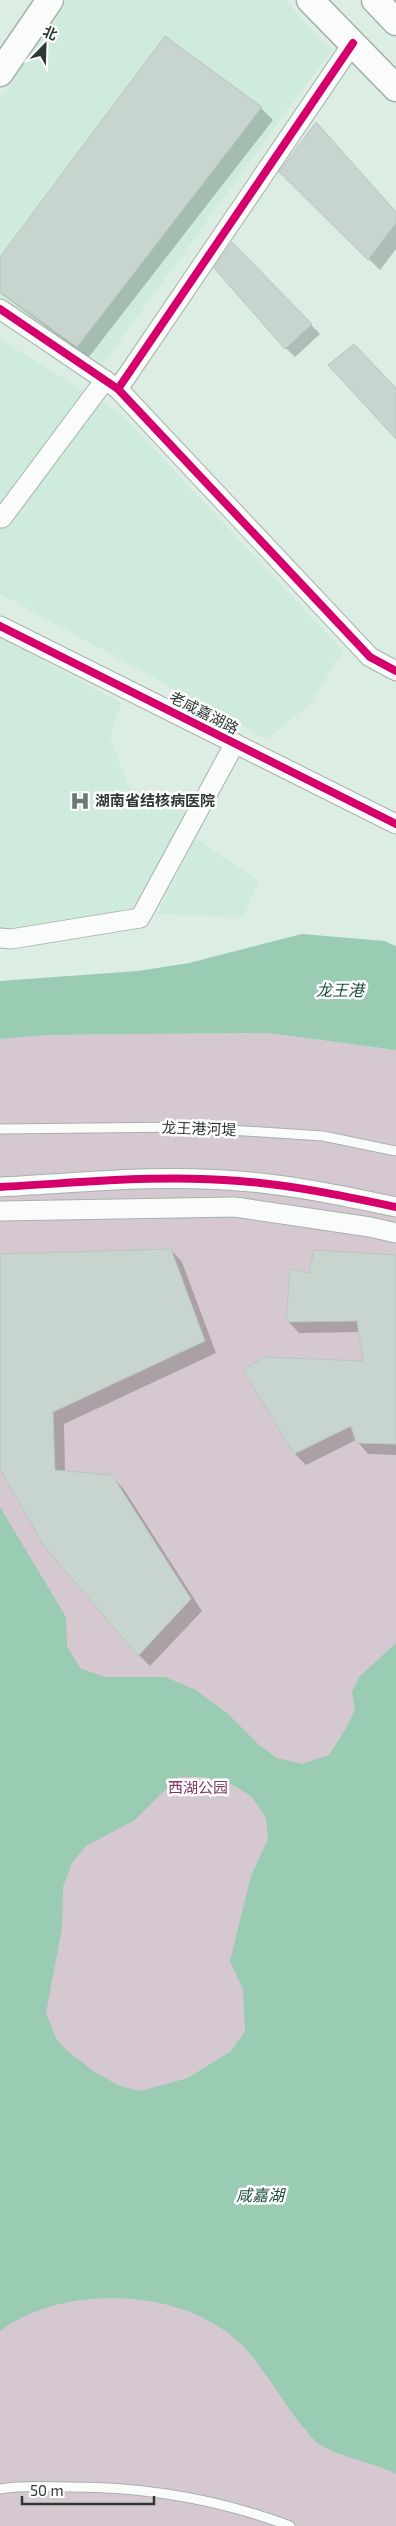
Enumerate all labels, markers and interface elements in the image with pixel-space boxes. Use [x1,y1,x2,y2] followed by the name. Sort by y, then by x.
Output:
[20,20,70,70] north arrow
[41,22,60,43] text: 北
[167,687,242,737] street label: 老咸嘉湖路
[69,790,91,812] hospital icon: 湖南省结核病医院
[95,791,215,809] place label: 湖南省结核病医院
[316,980,366,999] water label: 龙王港
[161,1118,237,1138] street label: 龙王港河堤
[168,1778,228,1796] park label: 西湖公园
[236,2185,287,2204] water label: 咸嘉湖
[22,2474,155,2506] scale bar
[30,2481,64,2499] text: 50 m

